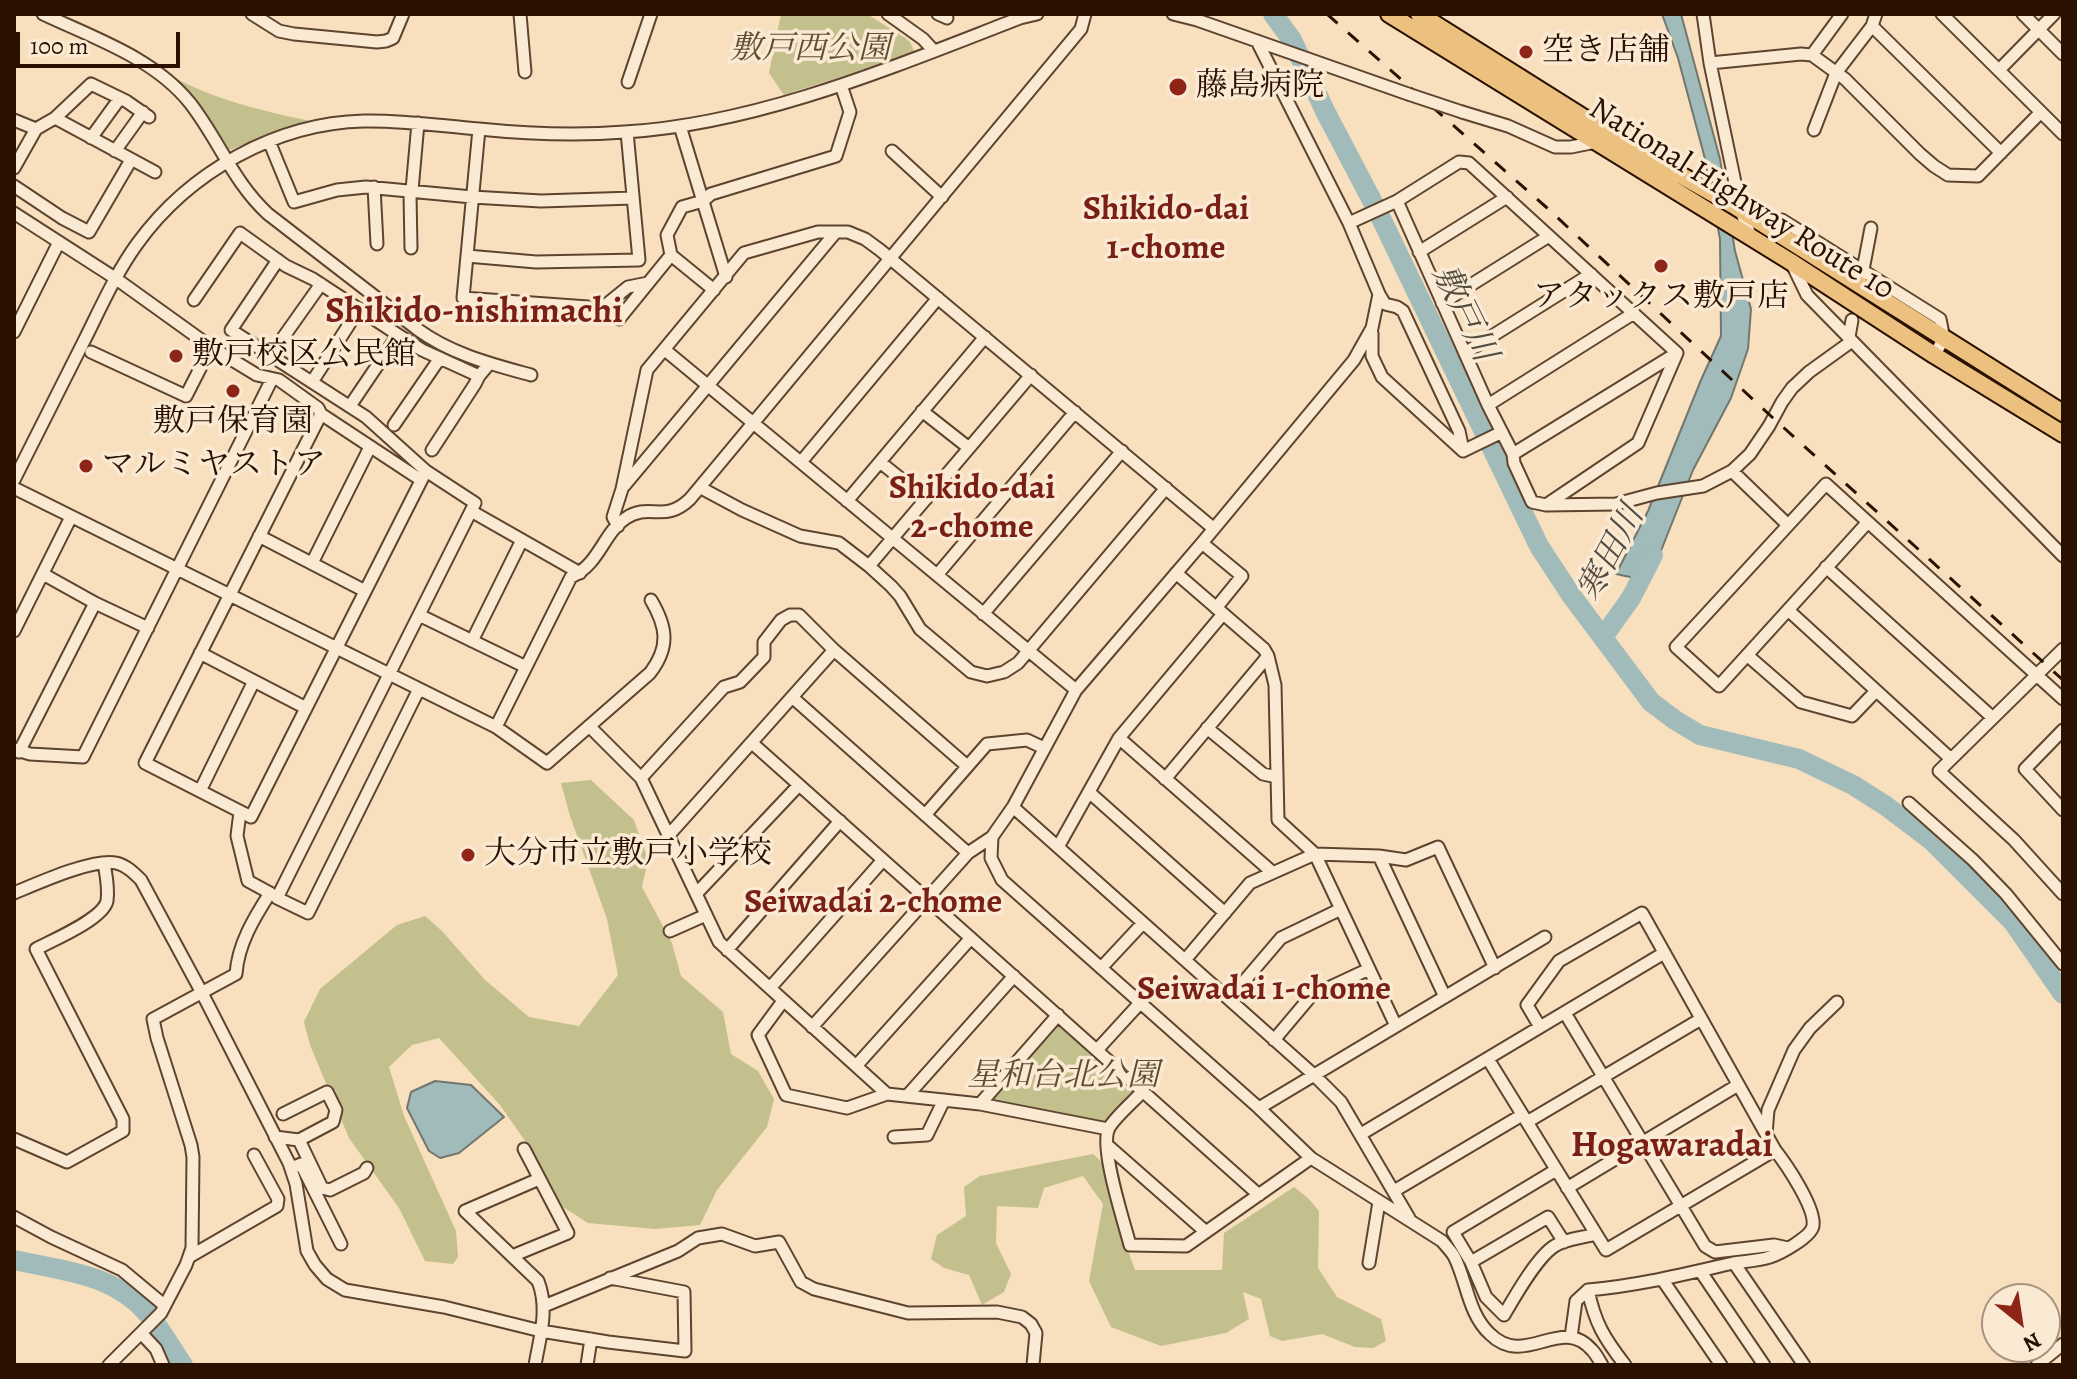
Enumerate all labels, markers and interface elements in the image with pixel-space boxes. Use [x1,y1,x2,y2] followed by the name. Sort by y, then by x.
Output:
[20,16,184,66] scale bar
[30,30,89,62] text: 100 m
[730,31,890,69] park label: 敷戸西公園
[1542,33,1670,71] place label: 空き店舗
[1517,43,1535,61] marker: 空き店舗
[1196,68,1324,106] place label: 藤島病院
[1167,76,1189,98] marker: 藤島病院
[1581,90,1901,310] street label: National Highway Route 10
[1083,191,1249,270] district label: Shikido-dai 1-chome
[1652,257,1670,275] marker: アタックス敷戸店
[1422,259,1504,369] water label: 敷戸川
[1533,279,1789,317] place label: アタックス敷戸店
[325,291,623,335] district label: Shikido-nishimachi
[192,337,416,375] place label: 敷戸校区公民館
[167,347,185,365] marker: 敷戸校区公民館
[224,382,242,400] marker: 敷戸保育園
[153,404,313,442] place label: 敷戸保育園
[102,447,326,485] place label: マルミヤストア
[77,457,95,475] marker: マルミヤストア
[889,470,1055,550] district label: Shikido-dai 2-chome
[1570,499,1654,609] water label: 寒田川
[484,836,772,874] place label: 大分市立敷戸小学校
[459,846,477,864] marker: 大分市立敷戸小学校
[744,884,1002,924] district label: Seiwadai 2-chome
[1137,971,1391,1011] district label: Seiwadai 1-chome
[967,1058,1159,1096] park label: 星和台北公園
[1571,1125,1773,1169] district label: Hogawaradai
[1981,1283,2061,1363] north arrow
[2018,1325,2046,1359] text: N

